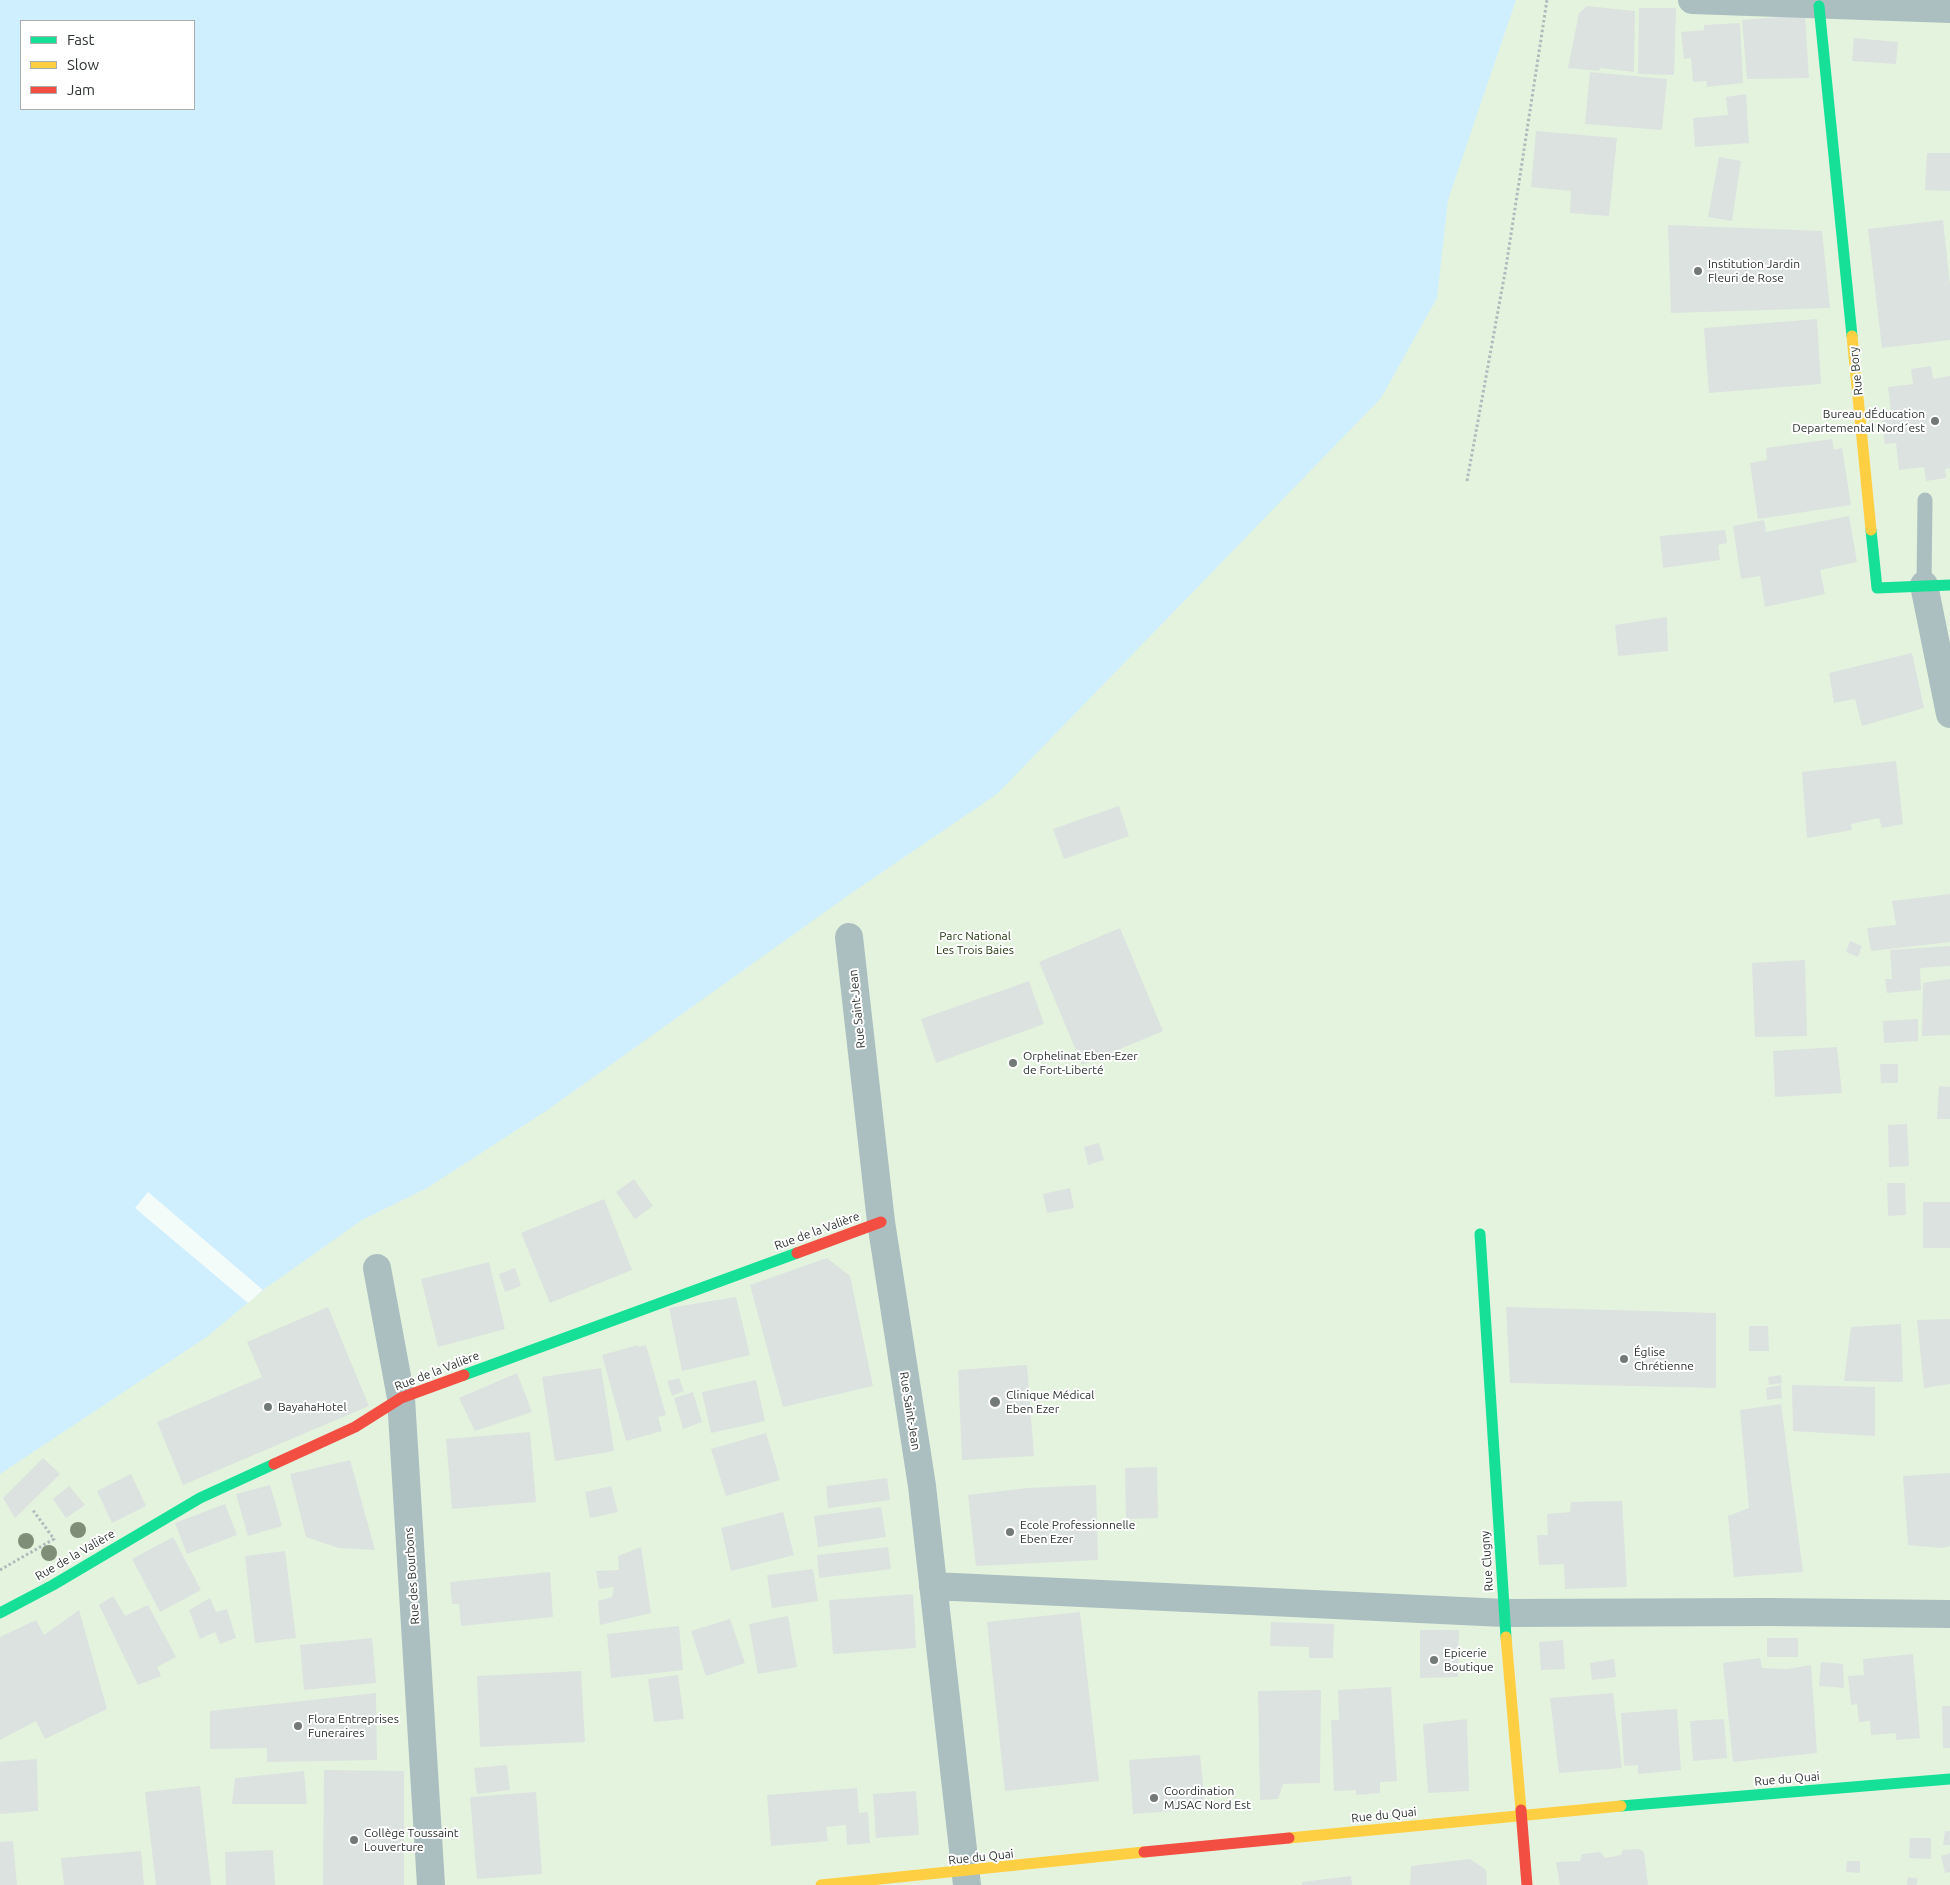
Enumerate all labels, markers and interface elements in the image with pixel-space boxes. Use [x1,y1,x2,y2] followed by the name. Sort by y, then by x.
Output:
[20,20,195,110] legend
[67,31,94,48] text: Fast
[67,56,99,73] text: Slow
[67,81,95,98] text: Jam
[1708,257,1800,285] place label: Institution Jardin Fleuri de Rose
[1692,265,1704,277] marker: Institution Jardin Fleuri de Rose
[1846,346,1866,396] street label: Rue Bory
[1792,407,1925,435] place label: Bureau dÉducation Departemental Nord´est
[1929,415,1941,427] marker: Bureau dÉducation Departemental Nord´est
[936,929,1014,957] park label: Parc National Les Trois Baies
[846,969,868,1049] street label: Rue Saint-Jean
[1023,1049,1138,1077] place label: Orphelinat Eben-Ezer de Fort-Liberté
[1007,1057,1019,1069] marker: Orphelinat Eben-Ezer de Fort-Liberté
[772,1209,862,1253] street label: Rue de la Valière
[1634,1345,1694,1373] place label: Église Chrétienne
[393,1348,481,1394] street label: Rue de la Valière
[1618,1353,1630,1365] marker: Église Chrétienne
[897,1371,923,1451] street label: Rue Saint-Jean
[1006,1388,1094,1416] place label: Clinique Médical Eben Ezer
[988,1395,1002,1409] marker: Clinique Médical Eben Ezer
[278,1400,347,1414] place label: BayahaHotel
[262,1401,274,1413] marker: BayahaHotel
[1020,1518,1135,1546] place label: Ecole Professionnelle Eben Ezer
[33,1526,117,1584] street label: Rue de la Valière
[1004,1526,1016,1538] marker: Ecole Professionnelle Eben Ezer
[401,1527,423,1625] street label: Rue des Bourbons
[1478,1530,1496,1592] street label: Rue Clugny
[1444,1646,1494,1674] place label: Epicerie Boutique
[1428,1654,1440,1666] marker: Epicerie Boutique
[308,1712,399,1740] place label: Flora Entreprises Funeraires
[292,1720,304,1732] marker: Flora Entreprises Funeraires
[1754,1769,1820,1789] street label: Rue du Quai
[1164,1784,1251,1812] place label: Coordination MJSAC Nord Est
[1148,1792,1160,1804] marker: Coordination MJSAC Nord Est
[1351,1804,1417,1826] street label: Rue du Quai
[364,1826,459,1854] place label: Collège Toussaint Louverture
[348,1834,360,1846] marker: Collège Toussaint Louverture
[948,1846,1014,1868] street label: Rue du Quai

